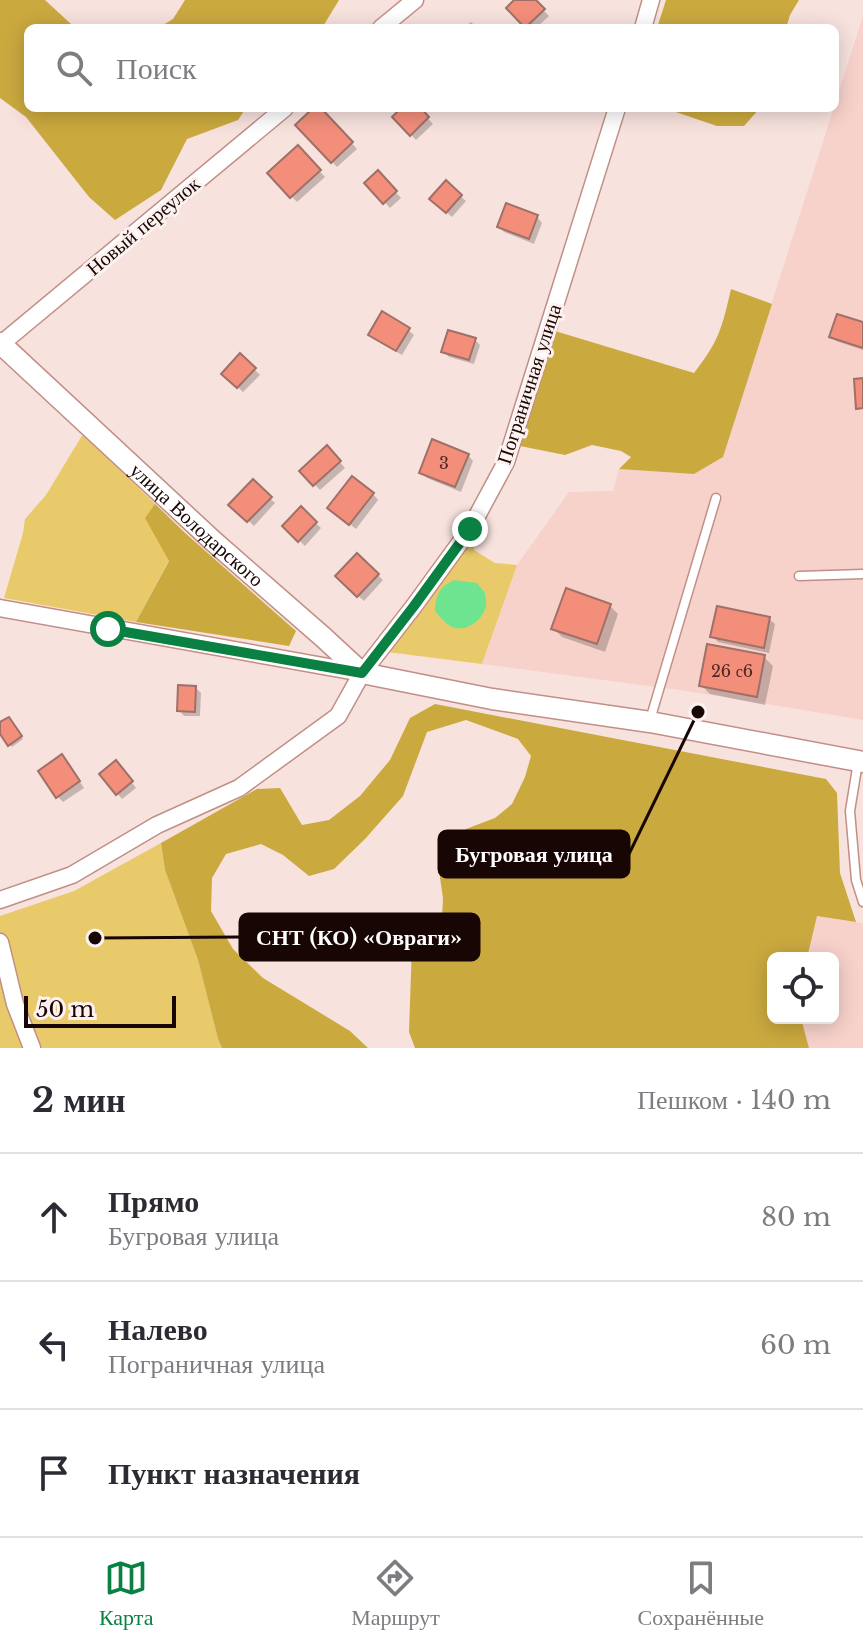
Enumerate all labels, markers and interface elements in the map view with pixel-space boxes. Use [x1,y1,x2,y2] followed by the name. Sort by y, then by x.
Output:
[24,24,839,112] search box
[52,46,96,90] icon: search
[116,50,197,87] text: Поиск
[81,171,205,280] street label: Новый переулок
[492,301,566,467] street label: Пограничная улица
[439,453,449,473] house number: 3
[125,458,269,592] street label: улица Володарского
[452,511,488,547] route end
[90,611,126,647] route start
[711,661,753,681] house number: 26 с6
[439,831,629,877] callout: Бугровая улица
[455,841,613,868] text: Бугровая улица
[240,914,479,960] callout: СНТ (КО) «Овраги»
[256,924,462,951] text: СНТ (КО) «Овраги»
[767,952,839,1024] map controls
[767,952,839,1024] button: locate
[24,992,176,1028] scale bar
[36,996,94,1023] text: 50 m
[32,1079,126,1121] text: 2 мин
[637,1084,831,1116] text: Пешком · 140 m
[108,1183,199,1220] text: Прямо
[32,1195,76,1239] icon: ahead
[761,1201,831,1233] text: 80 m
[108,1220,279,1252] text: Бугровая улица
[108,1311,208,1348] text: Налево
[32,1323,76,1367] icon: left
[760,1329,831,1361] text: 60 m
[108,1348,325,1380] text: Пограничная улица
[32,1451,76,1495] icon: arrive
[108,1455,360,1492] text: Пункт назначения
[99,1556,153,1631] tab: Карта
[351,1556,440,1631] tab: Маршрут
[638,1556,764,1631] tab: Сохранённые

